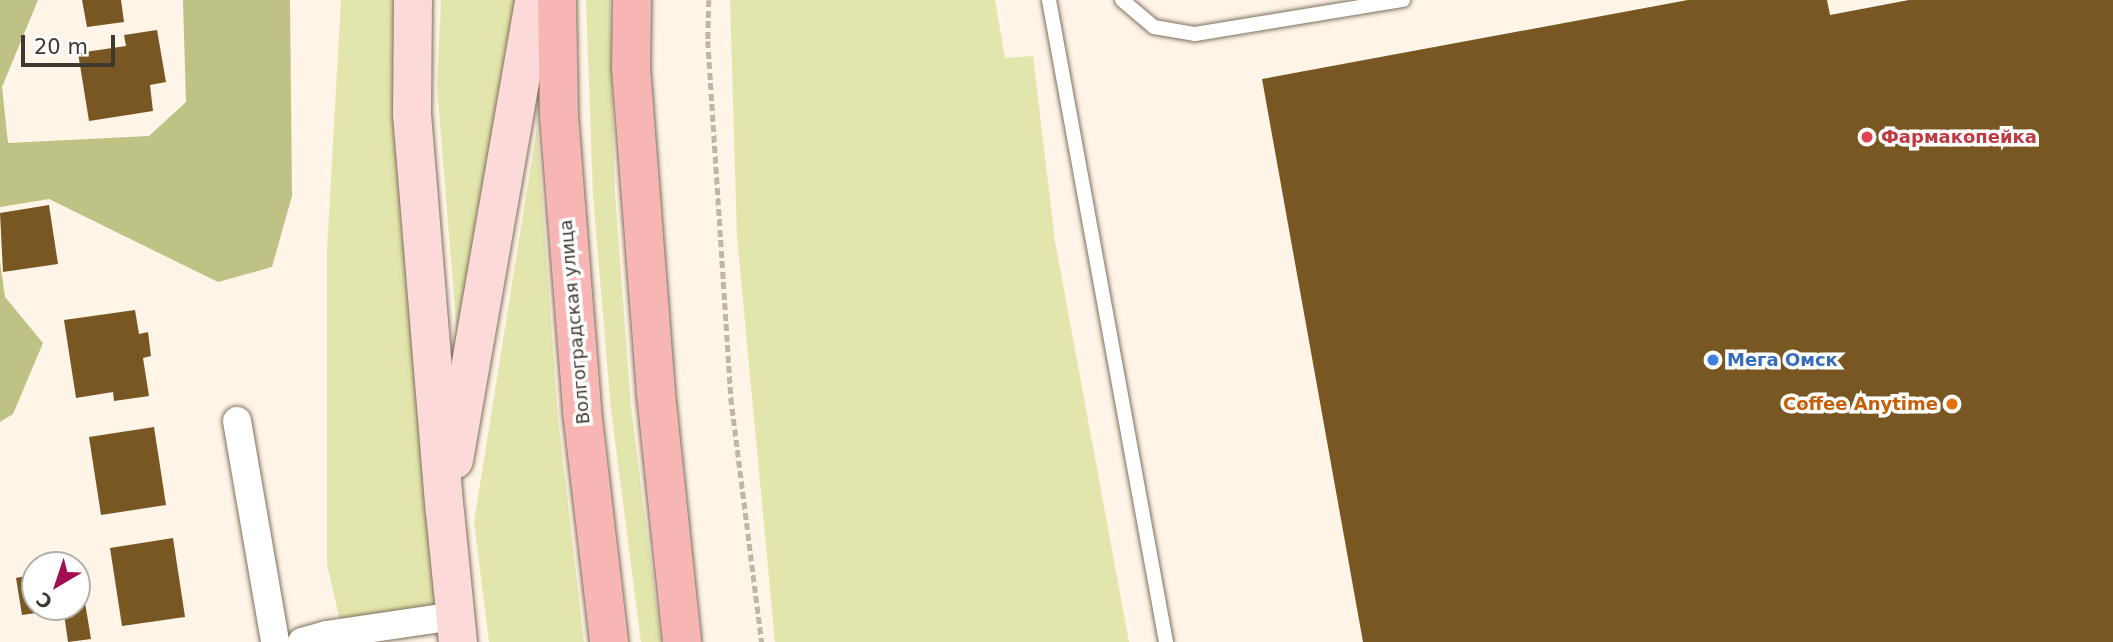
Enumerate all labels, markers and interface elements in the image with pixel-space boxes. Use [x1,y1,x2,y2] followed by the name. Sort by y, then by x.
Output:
[24,21,119,65] scale bar
[34,35,88,59] text: 20 m
[1881,126,2037,148] place label: Фармакопейка
[1859,129,1875,145] marker: Фармакопейка
[555,219,595,425] street label: Волгоградская улица
[1727,349,1838,371] place label: Мега Омск
[1705,352,1721,368] marker: Мега Омск
[1783,393,1938,415] place label: Coffee Anytime
[1944,396,1960,412] marker: Coffee Anytime
[21,551,91,621] north arrow
[32,588,56,614] text: С

